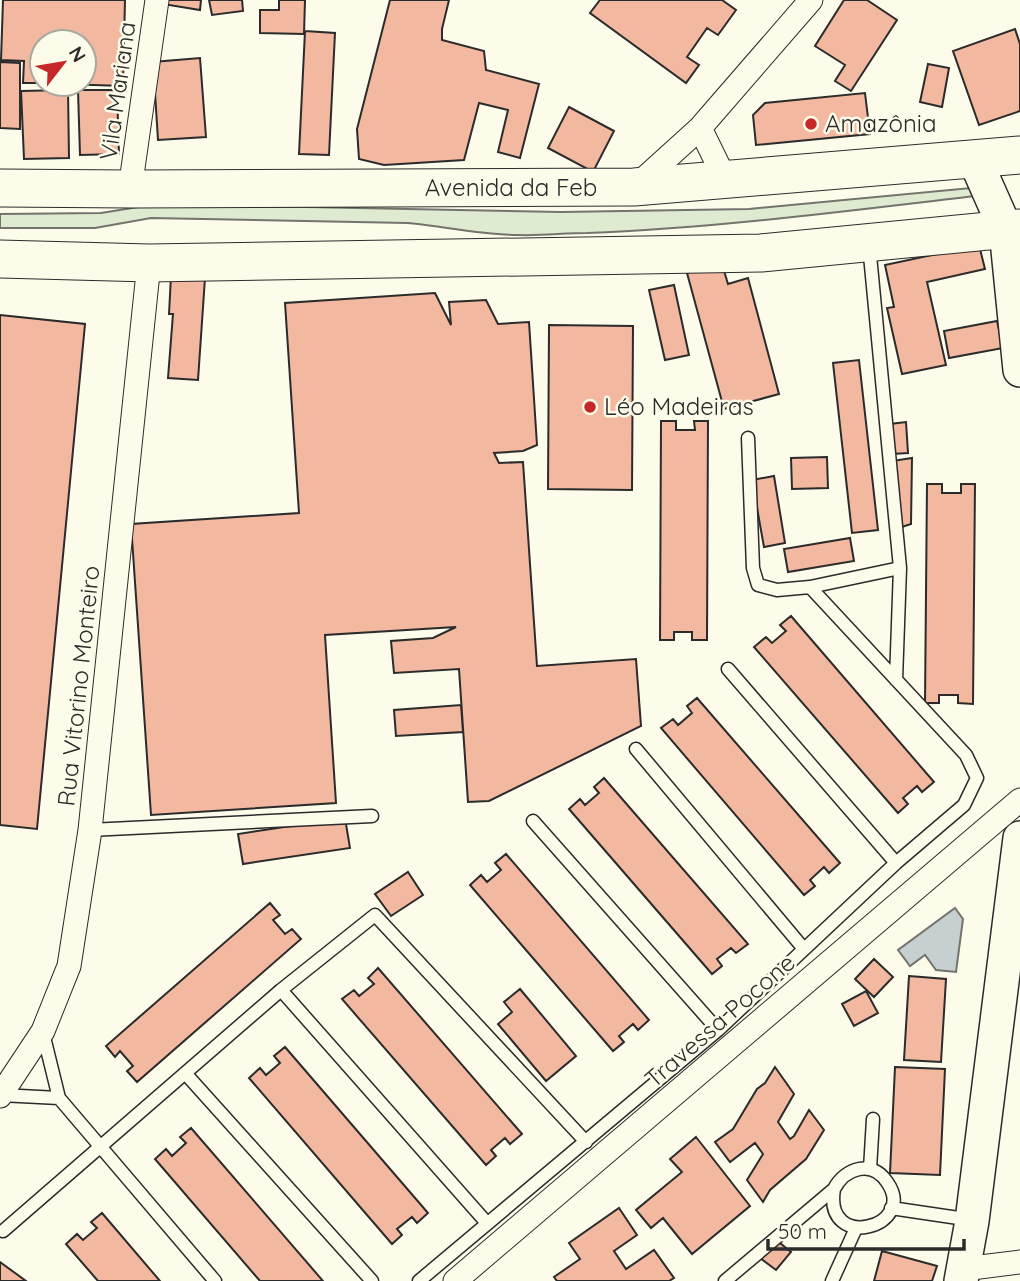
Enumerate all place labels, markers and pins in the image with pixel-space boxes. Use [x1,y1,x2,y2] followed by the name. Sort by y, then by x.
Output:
[825,108,937,138] place label: Amazônia
[803,116,819,132] marker: Amazônia
[604,391,754,421] place label: Léo Madeiras
[582,399,598,415] marker: Léo Madeiras

